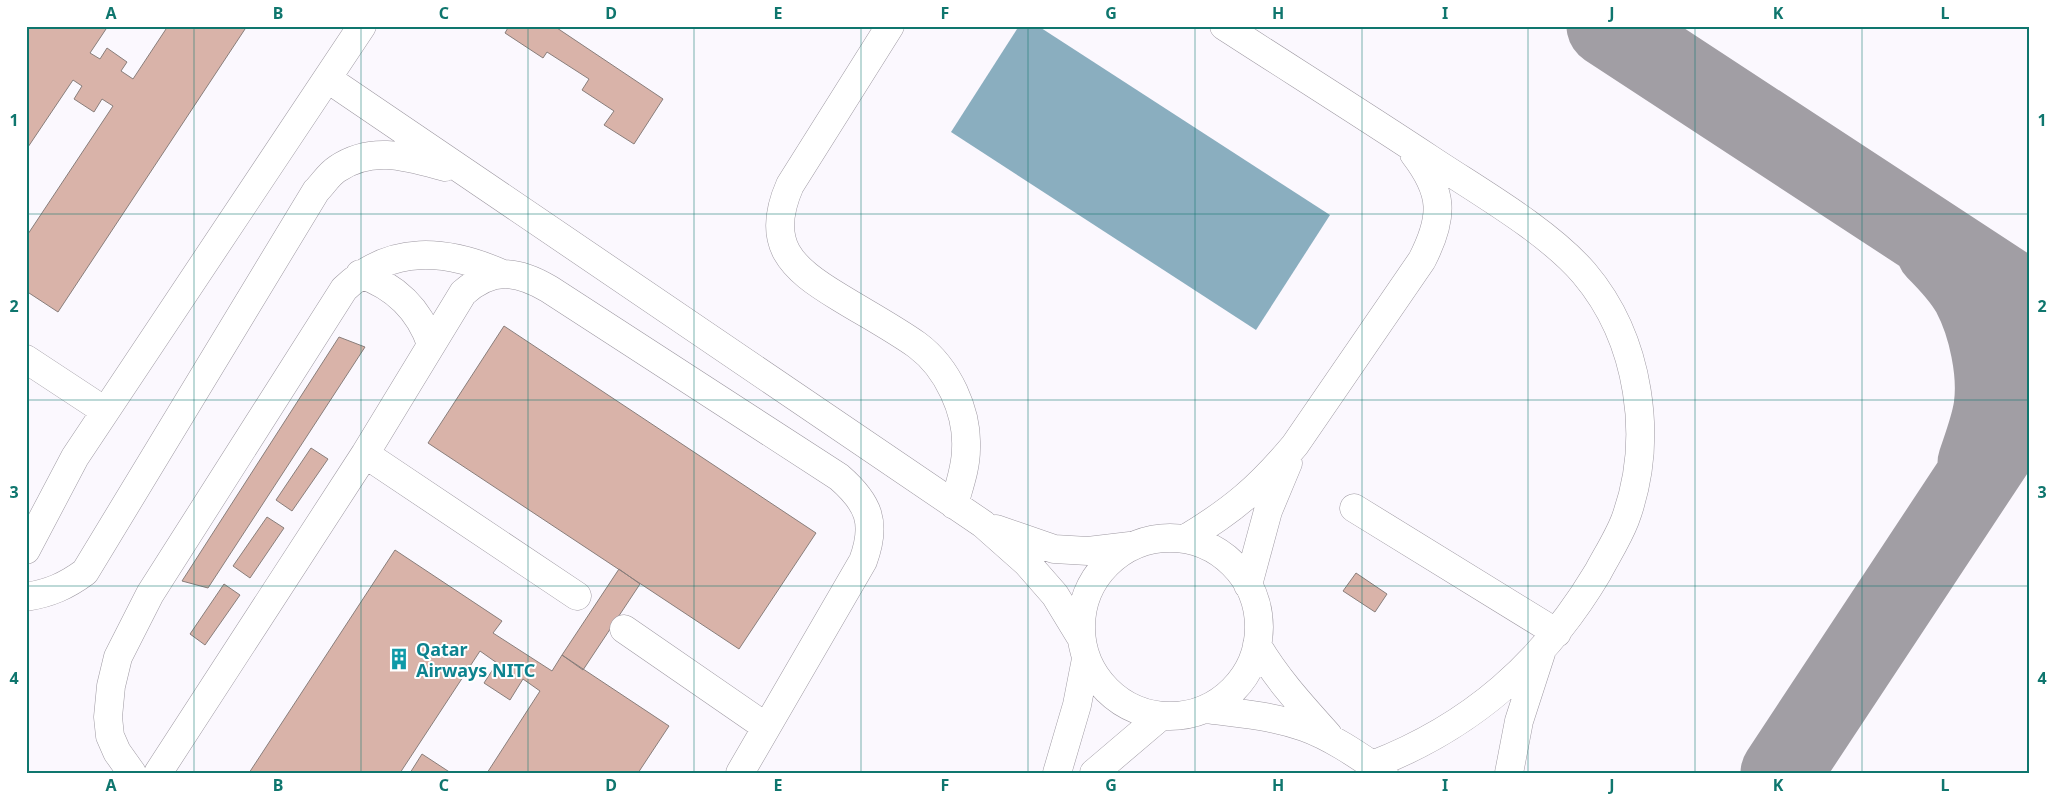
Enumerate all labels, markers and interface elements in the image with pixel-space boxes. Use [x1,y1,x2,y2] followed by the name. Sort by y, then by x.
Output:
[105,2,117,24] text: A
[273,2,283,24] text: B
[439,2,449,24] text: C
[605,2,617,24] text: D
[774,2,783,24] text: E
[941,2,949,24] text: F
[1105,2,1117,24] text: G
[1272,2,1284,24] text: H
[1442,2,1448,24] text: I
[1607,2,1615,24] text: J
[1773,2,1784,24] text: K
[1941,2,1950,24] text: L
[9,109,19,131] text: 1
[2037,109,2047,131] text: 1
[9,295,19,317] text: 2
[2037,295,2047,317] text: 2
[9,481,19,503] text: 3
[2037,481,2047,503] text: 3
[416,637,535,682] place label: Qatar Airways NITC
[386,646,412,672] building icon: Qatar Airways NITC
[9,667,19,689] text: 4
[2037,667,2047,689] text: 4
[105,774,117,796] text: A
[273,774,283,796] text: B
[439,774,449,796] text: C
[605,774,617,796] text: D
[774,774,783,796] text: E
[941,774,949,796] text: F
[1105,774,1117,796] text: G
[1272,774,1284,796] text: H
[1442,774,1448,796] text: I
[1607,774,1615,796] text: J
[1773,774,1784,796] text: K
[1941,774,1950,796] text: L

